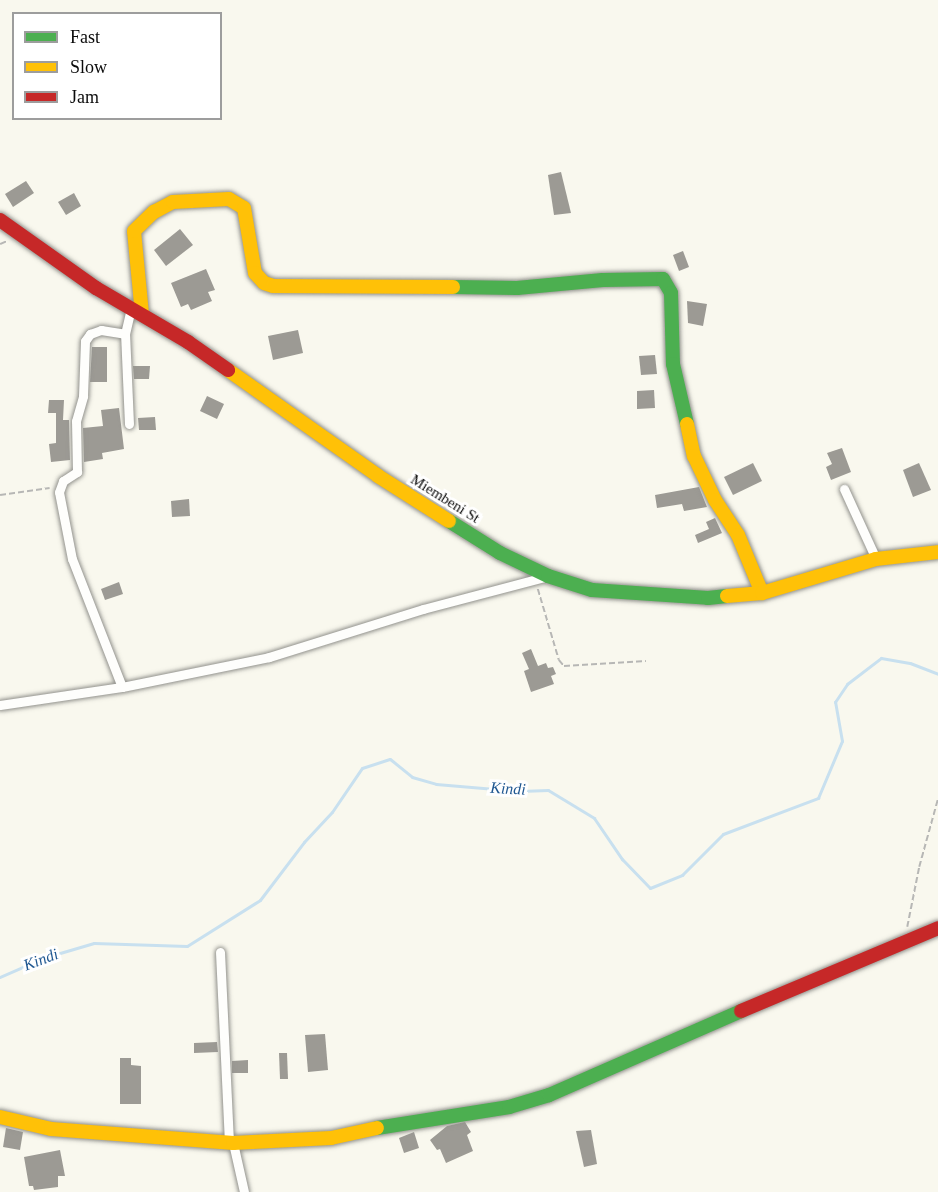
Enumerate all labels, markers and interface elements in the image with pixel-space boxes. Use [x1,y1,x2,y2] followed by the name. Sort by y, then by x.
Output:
[12,12,222,120] legend
[70,27,100,47] text: Fast
[70,57,107,77] text: Slow
[70,87,99,107] text: Jam
[407,471,483,527] street label: Miembeni St
[490,778,526,800] water label: Kindi
[21,945,61,975] water label: Kindi

